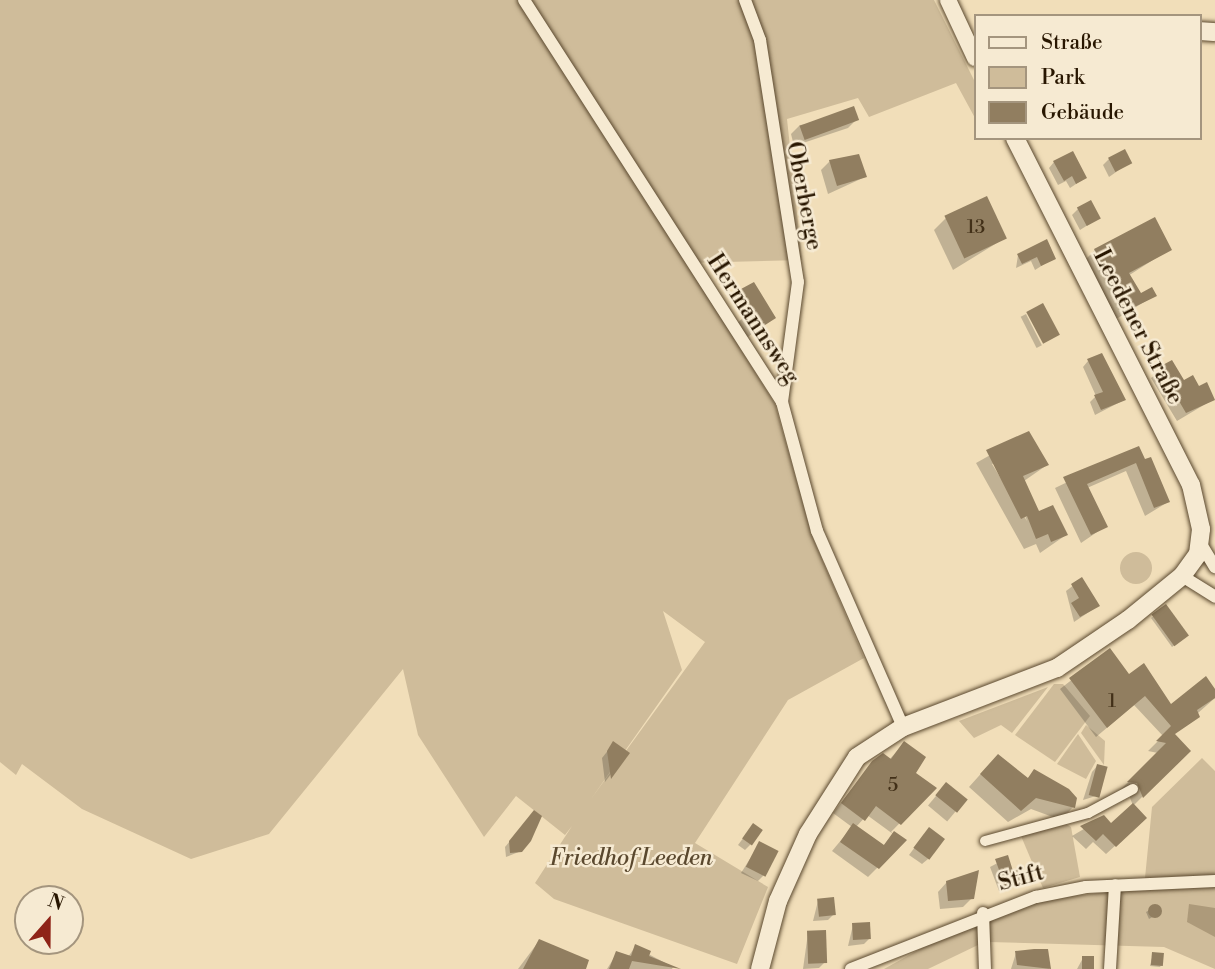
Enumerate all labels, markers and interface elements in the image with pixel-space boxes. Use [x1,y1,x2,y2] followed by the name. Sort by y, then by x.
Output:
[974,14,1201,140] legend
[1041,30,1103,56] text: Straße
[1041,65,1085,91] text: Park
[1041,100,1124,126] text: Gebäude
[780,139,828,253] street label: Oberberge
[967,217,985,239] house number: 13
[1087,245,1189,409] street label: Leedener Straße
[701,249,805,389] street label: Hermannsweg
[1108,691,1116,713] house number: 1
[888,775,898,797] house number: 5
[549,844,713,872] park label: Friedhof Leeden
[995,859,1047,897] street label: Stift
[14,885,84,955] north arrow
[44,888,67,916] text: N

